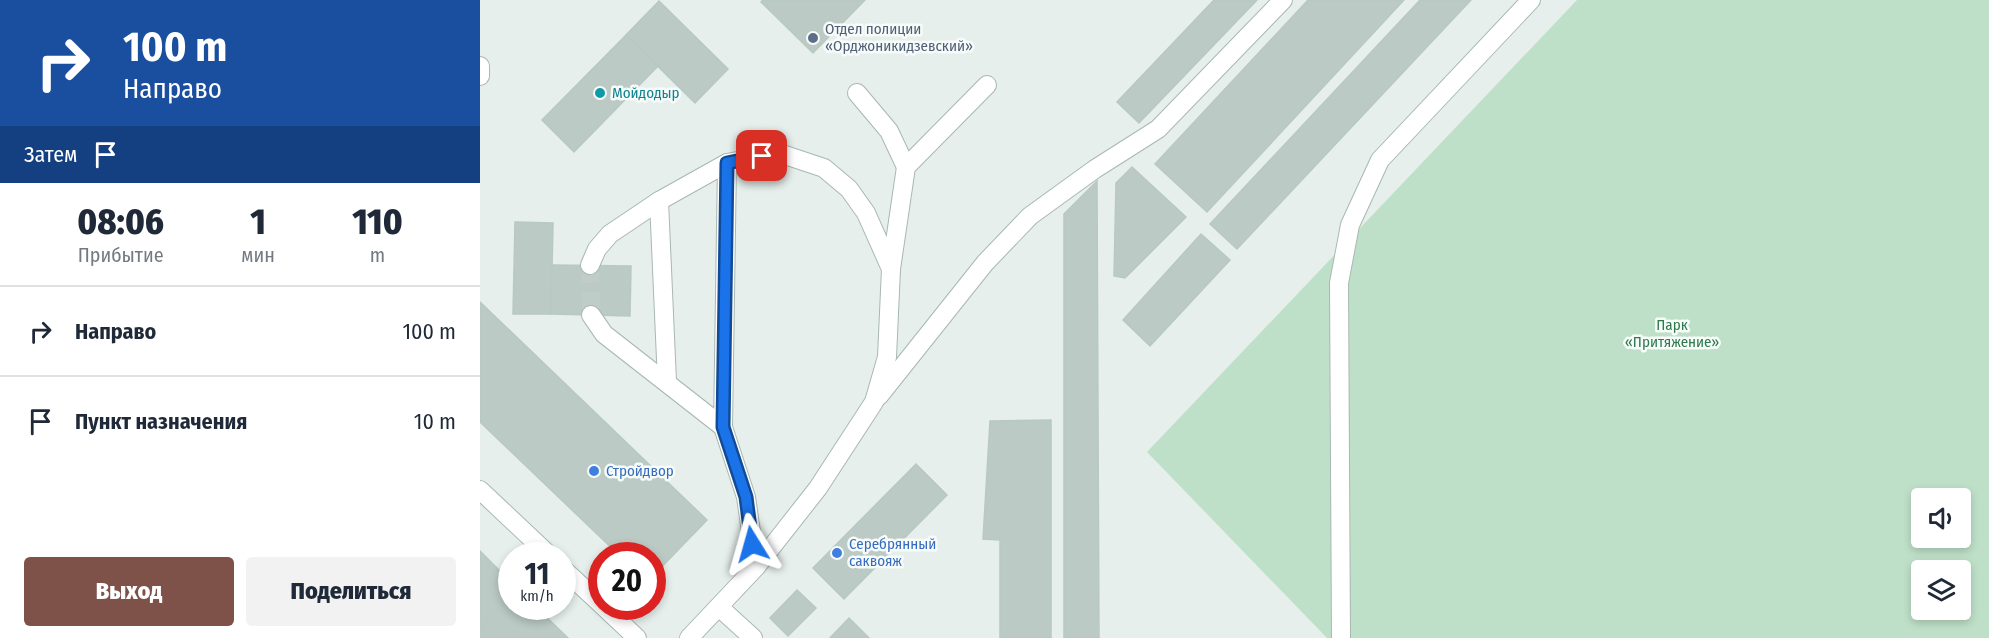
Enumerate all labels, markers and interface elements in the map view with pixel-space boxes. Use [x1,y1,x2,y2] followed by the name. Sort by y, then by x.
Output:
[825,20,973,55] place label: Отдел полиции «Орджоникидзевский»
[123,22,227,72] text: 100 m
[24,24,102,102] icon: right
[806,31,820,45] marker: Отдел полиции «Орджоникидзевский»
[123,73,222,105] text: Направо
[612,84,679,102] place label: Мойдодыр
[593,86,607,100] marker: Мойдодыр
[736,130,787,181] pin
[89,138,122,171] icon: arrive
[745,139,778,172] icon: arrive
[24,141,77,168] text: Затем
[77,200,164,244] text: 08:06
[250,200,266,244] text: 1
[352,200,403,244] text: 110
[78,243,164,267] text: Прибытие
[241,243,275,267] text: мин
[370,243,385,267] text: m
[24,315,57,348] icon: right
[1625,316,1719,351] park label: Парк «Притяжение»
[75,318,156,345] text: Направо
[402,318,456,345] text: 100 m
[24,405,57,438] icon: arrive
[75,408,247,435] text: Пункт назначения
[414,408,456,435] text: 10 m
[606,462,674,480] place label: Стройдвор
[587,464,601,478] marker: Стройдвор
[1911,488,1971,620] map controls
[1911,488,1971,548] button: sound
[720,512,784,576] position arrow
[849,535,936,570] place label: Серебрянный саквояж
[588,542,666,620] speed limit sign: 20
[830,546,844,560] marker: Серебрянный саквояж
[525,556,549,592] text: 11
[24,557,234,626] button: Выход
[246,557,456,626] button: Поделиться
[1911,560,1971,620] button: layers
[520,587,554,605] text: km/h

